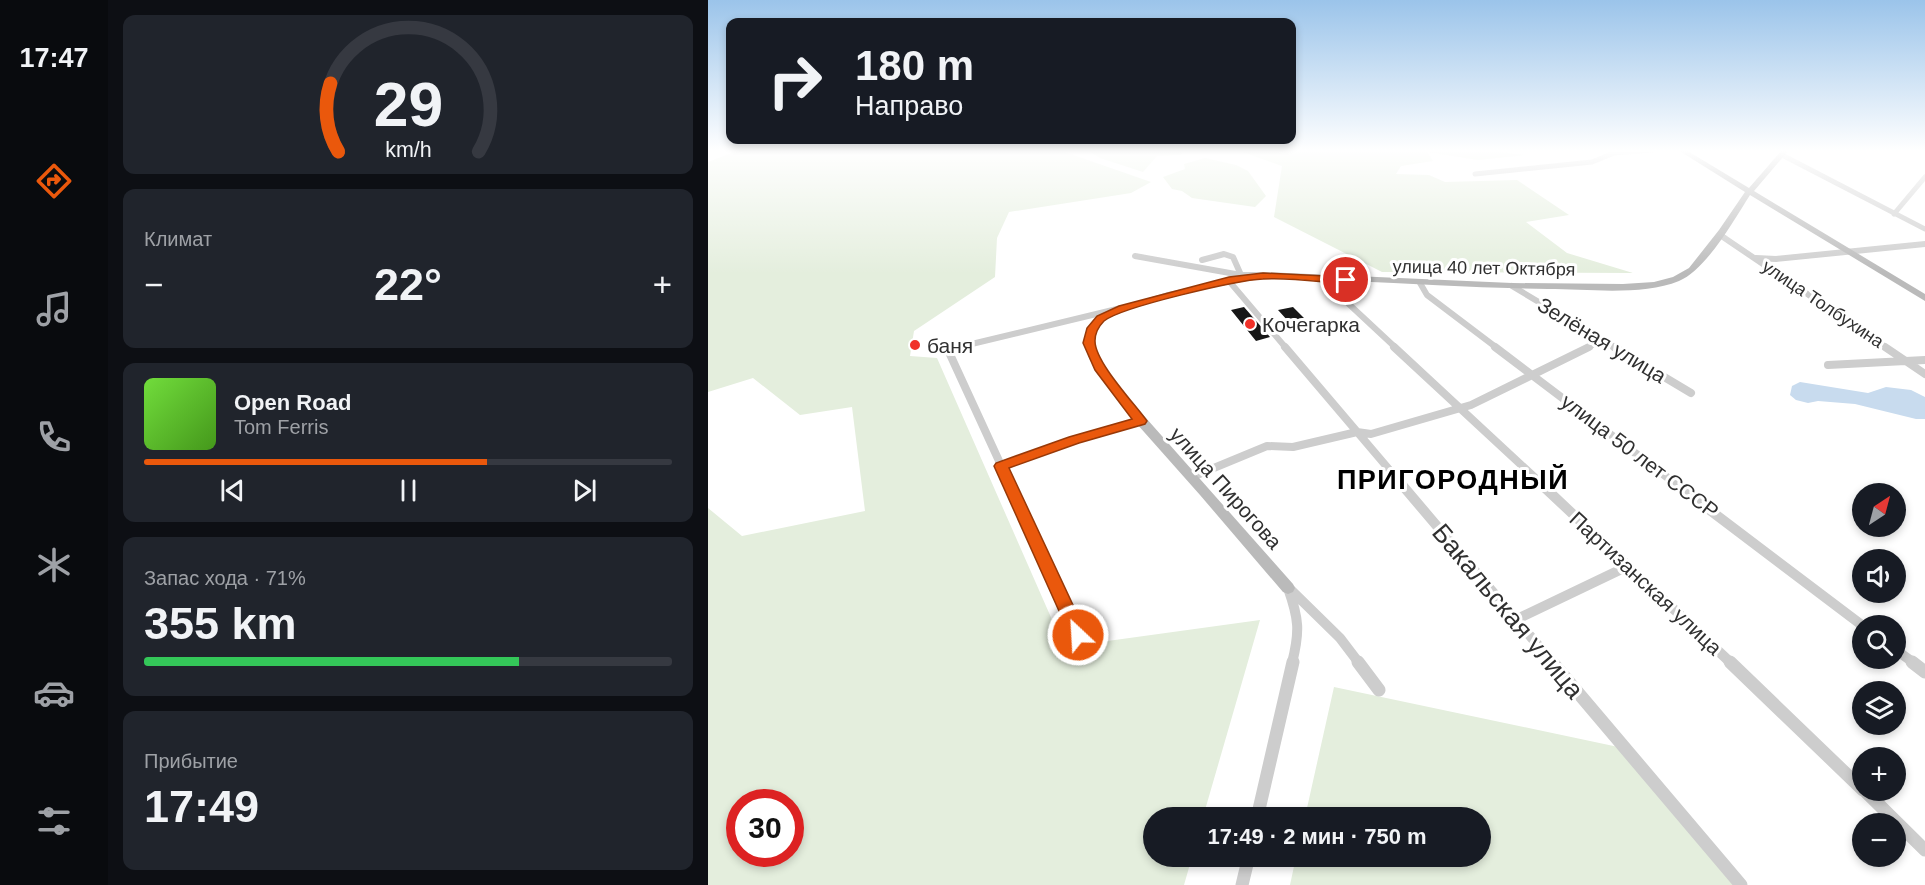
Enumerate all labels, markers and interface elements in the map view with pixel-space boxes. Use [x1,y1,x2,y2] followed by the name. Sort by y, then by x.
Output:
[756,42,834,120] icon: right
[855,42,974,89] text: 180 m
[19,43,89,73] text: 17:47
[373,70,443,139] text: 29
[855,91,963,121] text: Направо
[385,138,431,162] text: km/h
[33,160,75,202] icon: directions
[144,228,212,250] text: Климат
[1320,254,1371,305] pin
[1393,256,1575,280] street label: улица 40 лет Октября
[1758,256,1888,353] street label: улица Толбухина
[374,259,442,310] text: 22°
[1329,263,1362,296] icon: arrive
[144,266,163,303] text: −
[653,266,672,303] text: +
[33,288,75,330] icon: music
[1534,293,1671,388] street label: Зелёная улица
[1262,313,1360,336] place label: Кочегарка
[1243,317,1257,331] marker: Кочегарка
[927,334,973,357] place label: баня
[908,338,922,352] marker: баня
[1557,389,1723,523] street label: улица 50 лет СССР
[234,390,351,415] text: Open Road
[33,416,75,458] icon: phone
[234,416,328,438] text: Tom Ferris
[1166,423,1287,554] street label: улица Пирогова
[1337,464,1569,495] district label: ПРИГОРОДНЫЙ
[216,474,249,507] icon: previous
[392,474,425,507] icon: pause
[568,474,601,507] icon: next
[1852,483,1906,537] north arrow
[1852,483,1906,867] map controls
[1565,507,1727,659] street label: Партизанская улица
[1426,518,1590,705] street label: Бакальская улица
[33,544,75,586] icon: climate
[1852,549,1906,603] button: sound
[144,567,306,589] text: Запас хода · 71%
[144,598,297,649] text: 355 km
[1046,603,1110,667] position arrow
[1852,615,1906,669] button: search
[33,672,75,714] icon: car
[1852,681,1906,735] button: layers
[1852,747,1906,801] button: +
[144,750,238,772] text: Прибытие
[144,781,259,832] text: 17:49
[726,789,804,867] speed limit sign: 30
[33,800,75,842] icon: filters
[1852,813,1906,867] button: −
[1207,824,1427,849] text: 17:49 · 2 мин · 750 m

